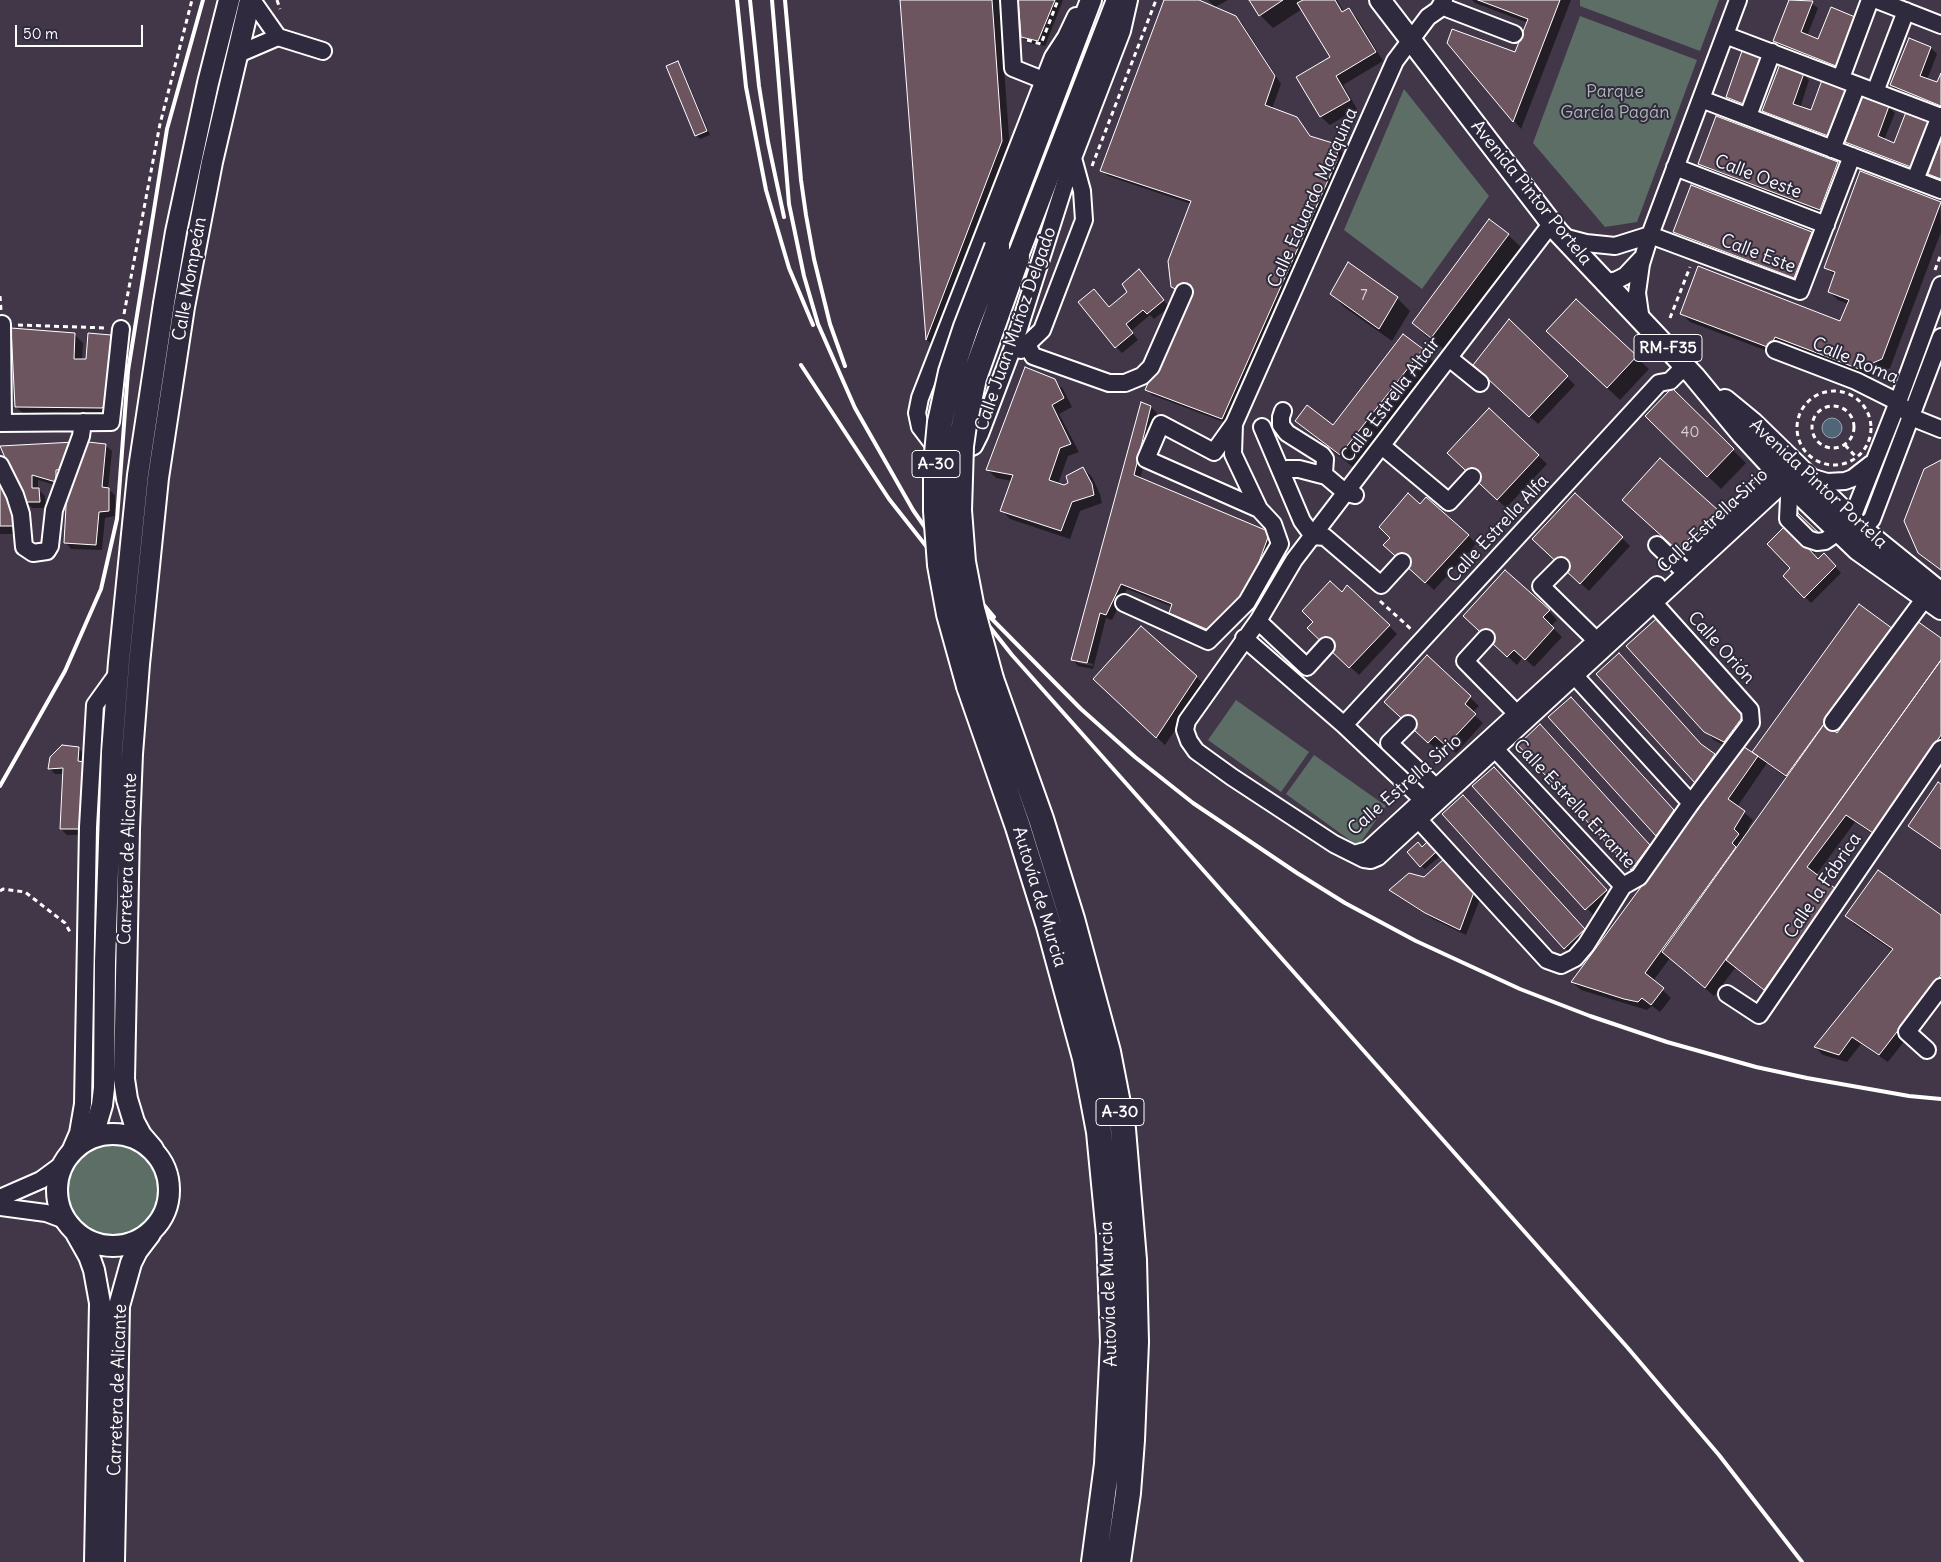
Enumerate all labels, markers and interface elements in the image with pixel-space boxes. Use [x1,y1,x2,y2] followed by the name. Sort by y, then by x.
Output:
[18,15,145,47] scale bar
[23,24,58,43] text: 50 m
[1560,81,1670,124] park label: Parque García Pagán
[1264,105,1362,291] street label: Calle Eduardo Marquina
[1466,116,1596,270] street label: Avenida Pintor Portela
[1711,151,1805,203] street label: Calle Oeste
[169,216,211,342] street label: Calle Mompeán
[971,224,1061,434] street label: Calle Juan Muñoz Delgado
[1718,230,1798,278] street label: Calle Este
[1360,287,1368,305] house number: 7
[1337,333,1445,467] street label: Calle Estrella Altair
[1809,333,1901,389] street label: Calle Roma
[1634,334,1702,362] road number: RM-F35
[1745,415,1891,553] street label: Avenida Pintor Portela
[1681,424,1699,442] house number: 40
[912,450,960,478] road number: A-30
[1653,464,1773,578] street label: Calle Estrella Sirio
[1443,471,1553,587] street label: Calle Estrella Alfa
[1683,607,1759,689] street label: Calle Orión
[1344,730,1466,840] street label: Calle Estrella Sirio
[1508,735,1640,873] street label: Calle Estrella Errante
[114,773,142,945] street label: Carretera de Alicante
[1007,824,1071,970] street label: Autovía de Murcia
[1780,829,1866,943] street label: Calle la Fábrica
[1096,1098,1144,1126] road number: A-30
[1096,1221,1122,1367] street label: Autovía de Murcia
[104,1304,132,1476] street label: Carretera de Alicante

